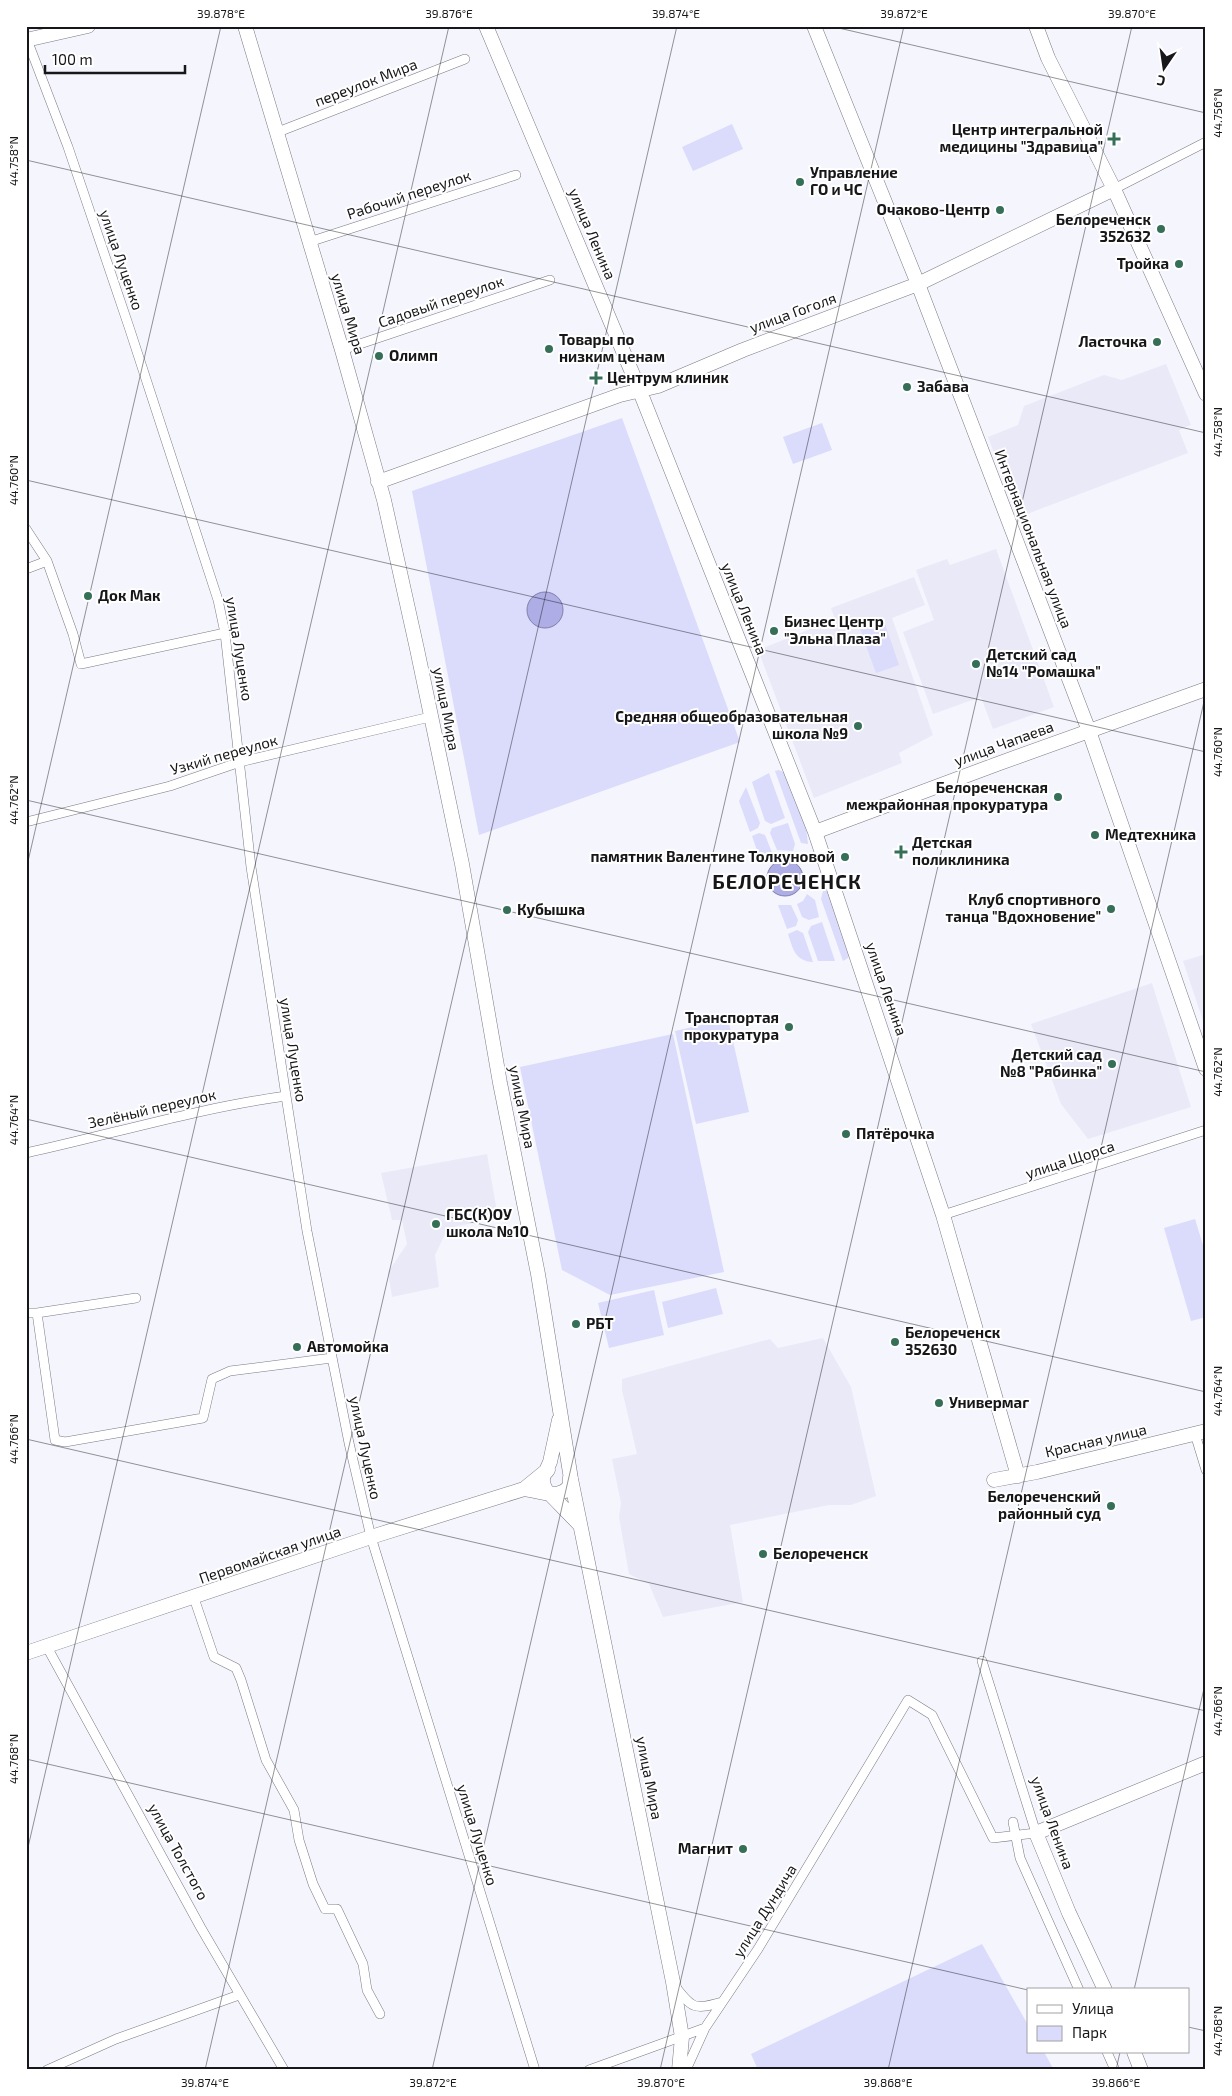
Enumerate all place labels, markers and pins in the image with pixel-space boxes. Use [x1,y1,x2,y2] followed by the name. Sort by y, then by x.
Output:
[939,120,1103,155] place label: Центр интегральной медицины "Здравица"
[1107,132,1121,146] marker: Центр интегральной медицины "Здравица"
[810,163,898,198] place label: Управление ГО и ЧС
[794,176,806,188] marker: Управление ГО и ЧС
[877,200,990,218] place label: Очаково-Центр
[994,204,1006,216] marker: Очаково-Центр
[1056,210,1152,245] place label: Белореченск 352632
[1155,223,1167,235] marker: Белореченск 352632
[1117,254,1169,272] place label: Тройка
[1173,258,1185,270] marker: Тройка
[559,330,665,365] place label: Товары по низким ценам
[1078,332,1147,350] place label: Ласточка
[1151,336,1163,348] marker: Ласточка
[543,343,555,355] marker: Товары по низким ценам
[389,346,438,364] place label: Олимп
[373,350,385,362] marker: Олимп
[607,368,729,386] place label: Центрум клиник
[589,371,603,385] marker: Центрум клиник
[917,377,969,395] place label: Забава
[901,381,913,393] marker: Забава
[98,586,161,604] place label: Док Мак
[82,590,94,602] marker: Док Мак
[784,612,886,647] place label: Бизнес Центр "Эльна Плаза"
[768,625,780,637] marker: Бизнес Центр "Эльна Плаза"
[986,645,1101,680] place label: Детский сад №14 "Ромашка"
[970,658,982,670] marker: Детский сад №14 "Ромашка"
[615,707,848,742] place label: Средняя общеобразовательная школа №9
[852,720,864,732] marker: Средняя общеобразовательная школа №9
[846,778,1048,813] place label: Белореченская межрайонная прокуратура
[1052,791,1064,803] marker: Белореченская межрайонная прокуратура
[1105,825,1196,843] place label: Медтехника
[1089,829,1101,841] marker: Медтехника
[912,833,1010,868] place label: Детская поликлиника
[894,845,908,859] marker: Детская поликлиника
[590,847,835,865] place label: памятник Валентине Толкуновой
[839,851,851,863] marker: памятник Валентине Толкуновой
[946,890,1101,925] place label: Клуб спортивного танца "Вдохновение"
[517,900,585,918] place label: Кубышка
[1105,903,1117,915] marker: Клуб спортивного танца "Вдохновение"
[501,904,513,916] marker: Кубышка
[684,1008,779,1043] place label: Транспортая прокуратура
[783,1021,795,1033] marker: Транспортая прокуратура
[1000,1045,1103,1080] place label: Детский сад №8 "Рябинка"
[1106,1058,1118,1070] marker: Детский сад №8 "Рябинка"
[856,1124,935,1142] place label: Пятёрочка
[840,1128,852,1140] marker: Пятёрочка
[446,1205,529,1240] place label: ГБС(К)ОУ школа №10
[430,1218,442,1230] marker: ГБС(К)ОУ школа №10
[586,1314,614,1332] place label: РБТ
[570,1318,582,1330] marker: РБТ
[905,1323,1001,1358] place label: Белореченск 352630
[889,1336,901,1348] marker: Белореченск 352630
[307,1337,389,1355] place label: Автомойка
[291,1341,303,1353] marker: Автомойка
[949,1393,1029,1411] place label: Универмаг
[933,1397,945,1409] marker: Универмаг
[987,1487,1102,1522] place label: Белореченский районный суд
[1105,1500,1117,1512] marker: Белореченский районный суд
[773,1544,869,1562] place label: Белореченск
[757,1548,769,1560] marker: Белореченск
[678,1839,733,1857] place label: Магнит
[737,1843,749,1855] marker: Магнит

